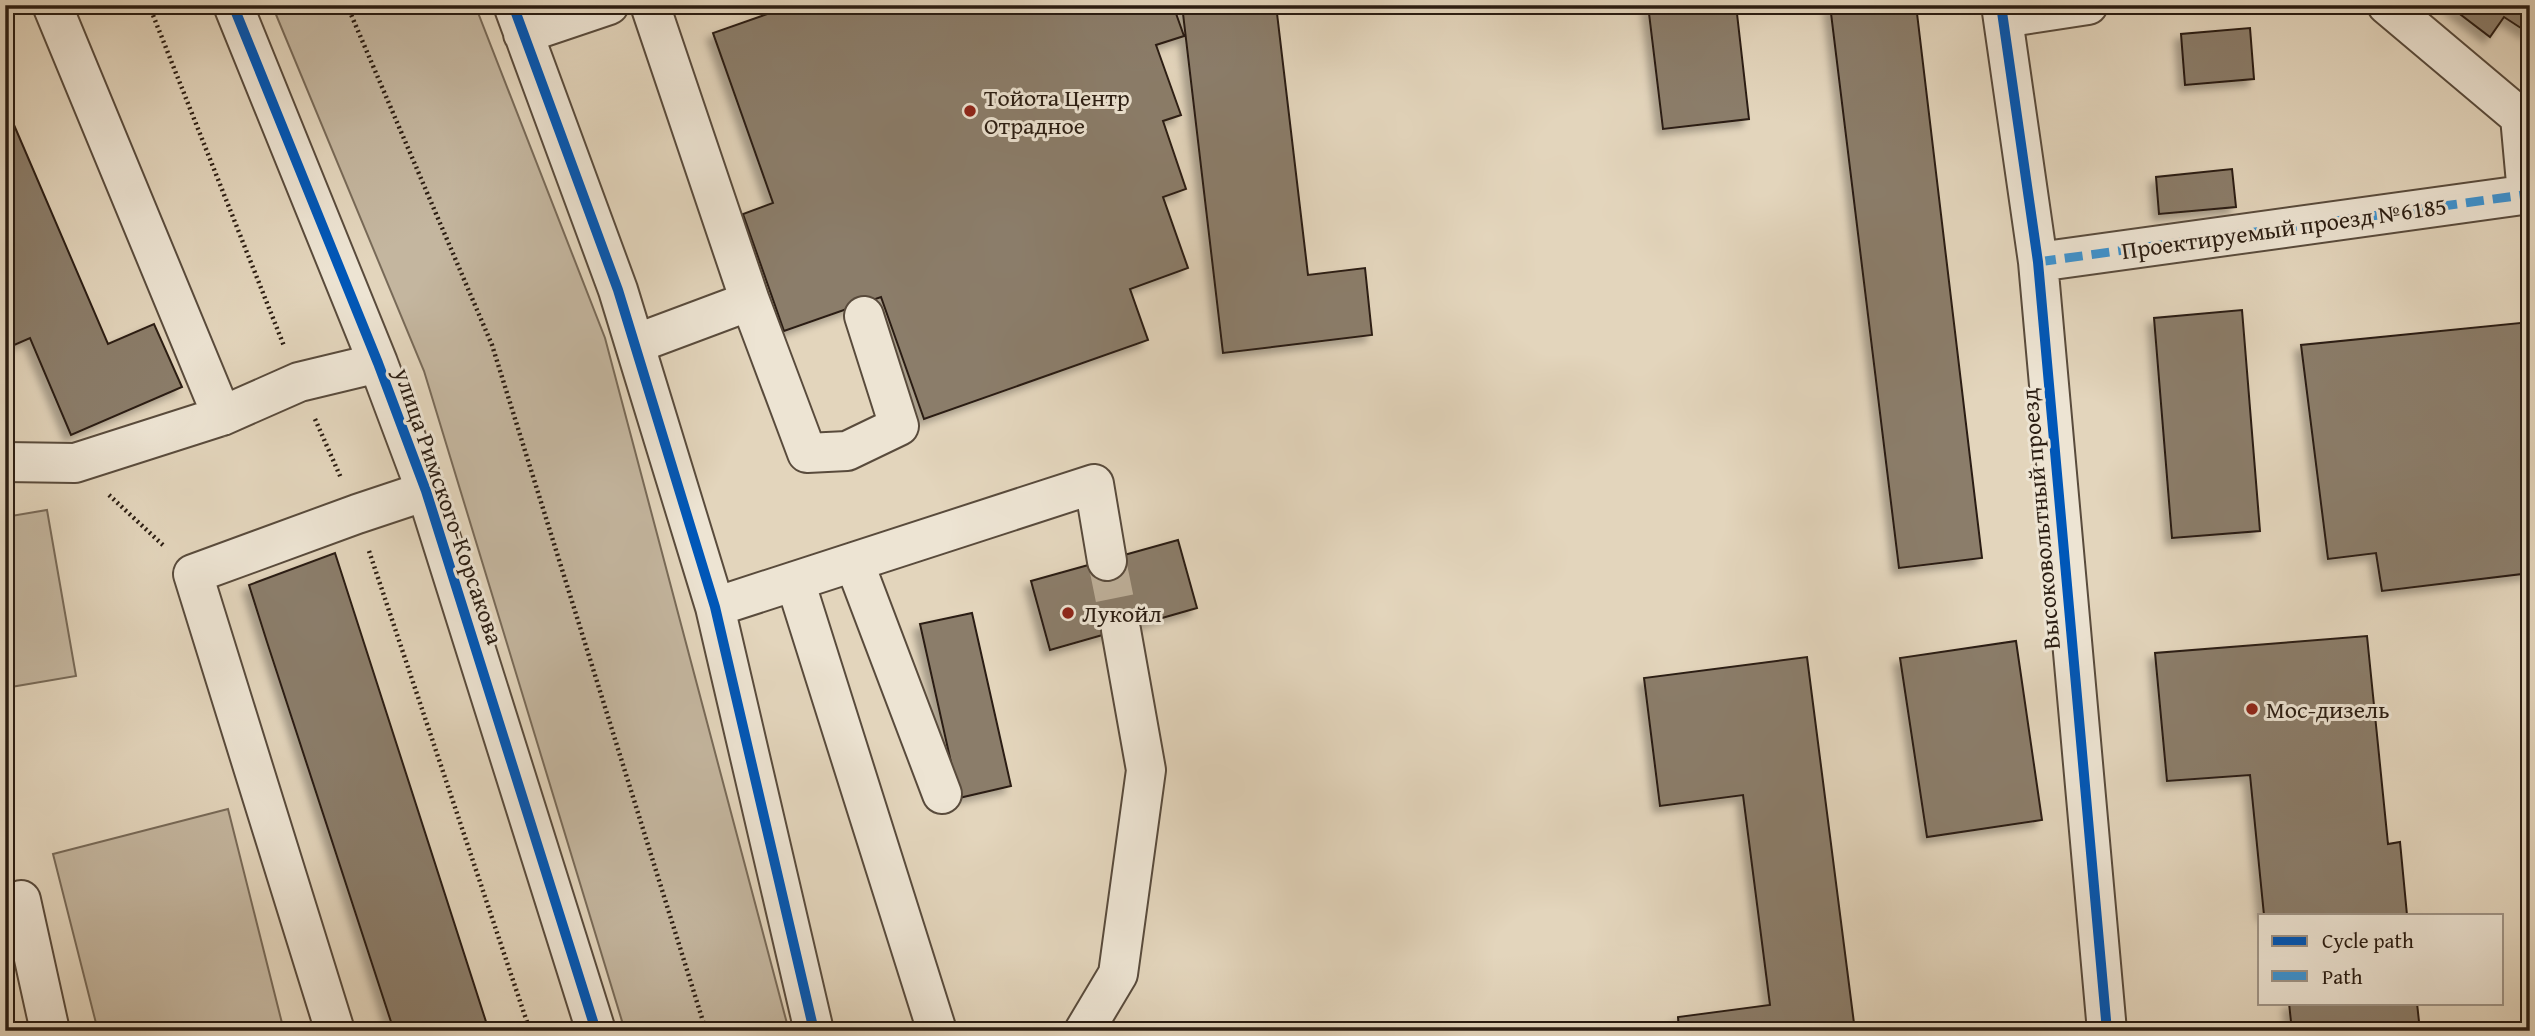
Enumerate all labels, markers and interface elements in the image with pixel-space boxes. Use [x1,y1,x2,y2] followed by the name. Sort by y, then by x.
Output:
[984,80,1130,143] place label: Тойота Центр Отрадное
[962,103,978,119] marker: Тойота Центр Отрадное
[2119,188,2449,268] street label: Проектируемый проезд №6185
[385,362,513,650] street label: улица Римского-Корсакова
[2011,387,2069,651] street label: Высоковольтный проезд
[1082,596,1162,631] place label: Лукойл
[1060,605,1076,621] marker: Лукойл
[2266,692,2390,727] place label: Мос-дизель
[2244,701,2260,717] marker: Мос-дизель
[2258,914,2504,1004] legend
[2322,925,2414,956] text: Cycle path
[2322,961,2363,992] text: Path

